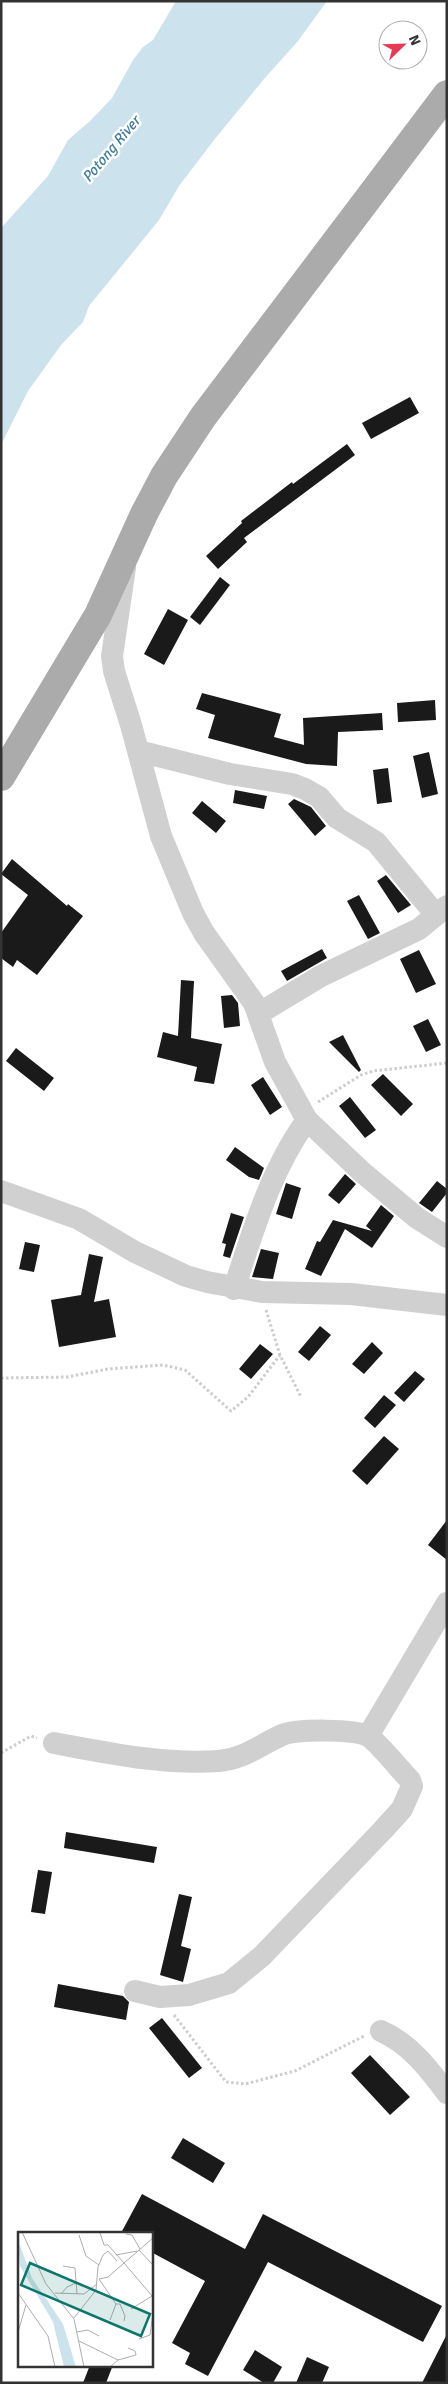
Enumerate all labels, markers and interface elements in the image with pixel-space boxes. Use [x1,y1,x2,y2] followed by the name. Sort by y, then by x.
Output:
[378,20,428,70] north arrow
[405,32,424,48] text: N
[78,110,145,186] water label: Potong River
[18,2232,152,2366] inset map

